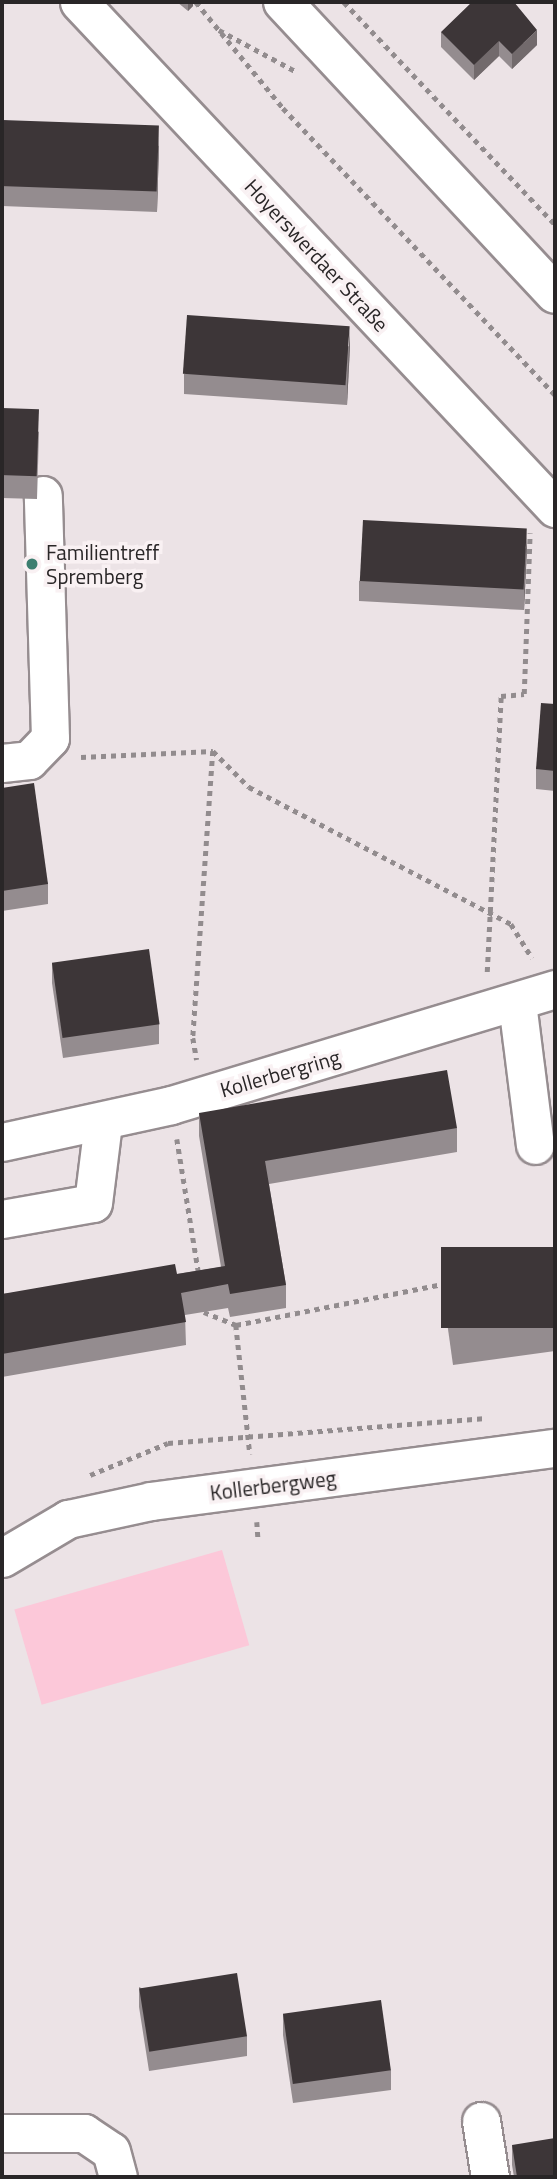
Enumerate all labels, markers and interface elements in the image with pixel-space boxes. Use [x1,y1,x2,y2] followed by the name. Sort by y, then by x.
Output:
[240,174,394,336] street label: Hoyerswerdaer Straße
[46,539,159,589] place label: Familientreff Spremberg
[24,556,40,572] marker: Familientreff Spremberg
[217,1044,343,1102] street label: Kollerbergring
[208,1465,338,1505] street label: Kollerbergweg

